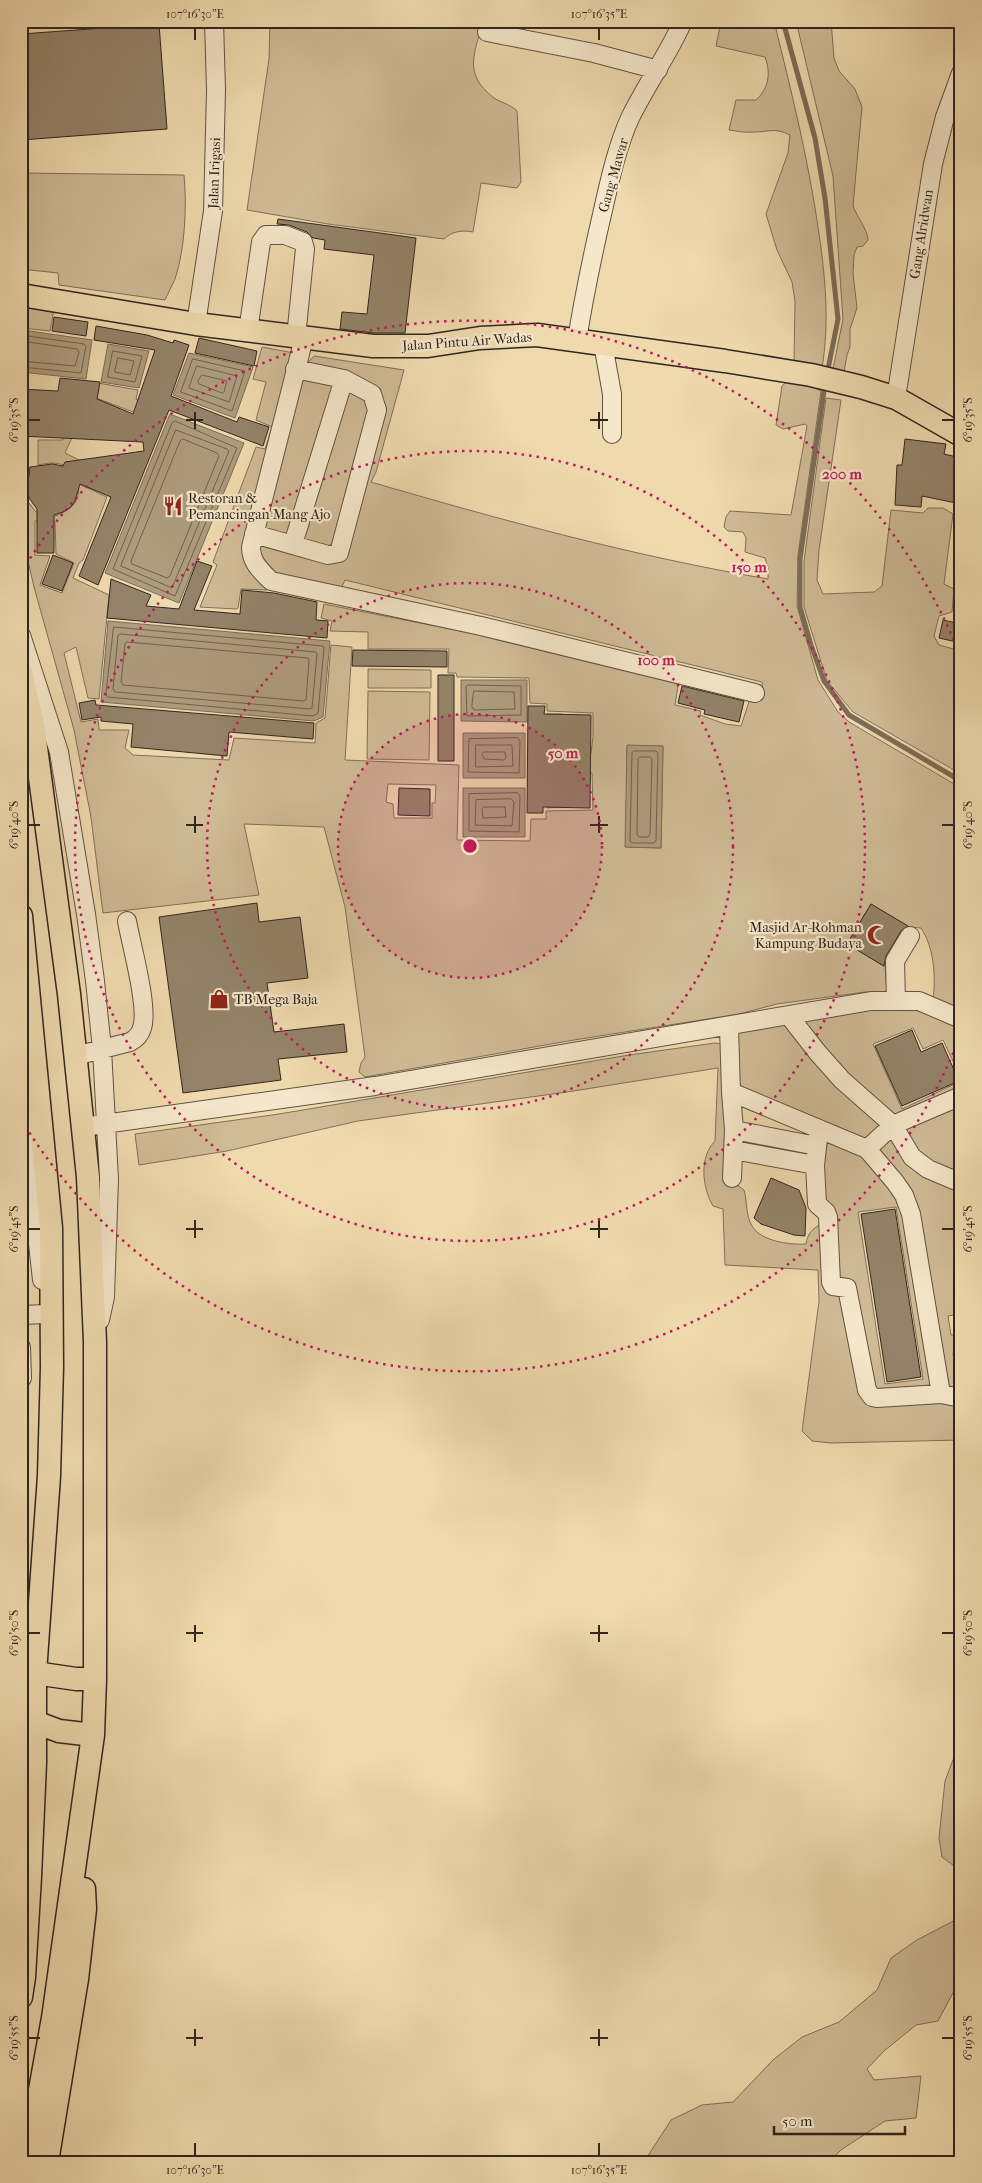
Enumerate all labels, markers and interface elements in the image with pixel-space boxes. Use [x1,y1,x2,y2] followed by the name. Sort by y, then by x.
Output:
[166,7,224,21] text: 107°16'30"E
[571,7,627,21] text: 107°16'35"E
[595,136,632,214] street label: Gang Mawar
[205,137,224,210] street label: Jalan Irigasi
[906,188,937,280] street label: Gang Alridwan
[401,328,533,355] street label: Jalan Pintu Air Wadas
[7,398,21,443] text: 6°19'35"S
[961,398,975,443] text: 6°19'35"S
[822,465,862,483] text: 200 m
[188,490,330,523] place label: Restoran & Pemancingan Mang Ajo
[162,495,184,517] restaurant icon: Restoran & Pemancingan Mang Ajo
[731,558,767,576] text: 150 m
[637,651,675,669] text: 100 m
[548,744,579,762] text: 50 m
[7,801,21,849] text: 6°19'40"S
[961,801,975,849] text: 6°19'40"S
[461,837,479,855] centre of rings
[750,919,863,952] place label: Masjid Ar-Rohman Kampung Budaya
[866,924,888,946] mosque icon: Masjid Ar-Rohman Kampung Budaya
[208,988,230,1010] shop icon: TB Mega Baja
[234,991,318,1008] place label: TB Mega Baja
[7,1206,21,1252] text: 6°19'45"S
[961,1206,975,1252] text: 6°19'45"S
[7,1610,21,1656] text: 6°19'50"S
[961,1610,975,1656] text: 6°19'50"S
[7,2015,21,2061] text: 6°19'55"S
[961,2015,975,2061] text: 6°19'55"S
[774,2103,906,2135] scale bar
[782,2112,813,2130] text: 50 m
[166,2163,224,2177] text: 107°16'30"E
[571,2163,627,2177] text: 107°16'35"E

